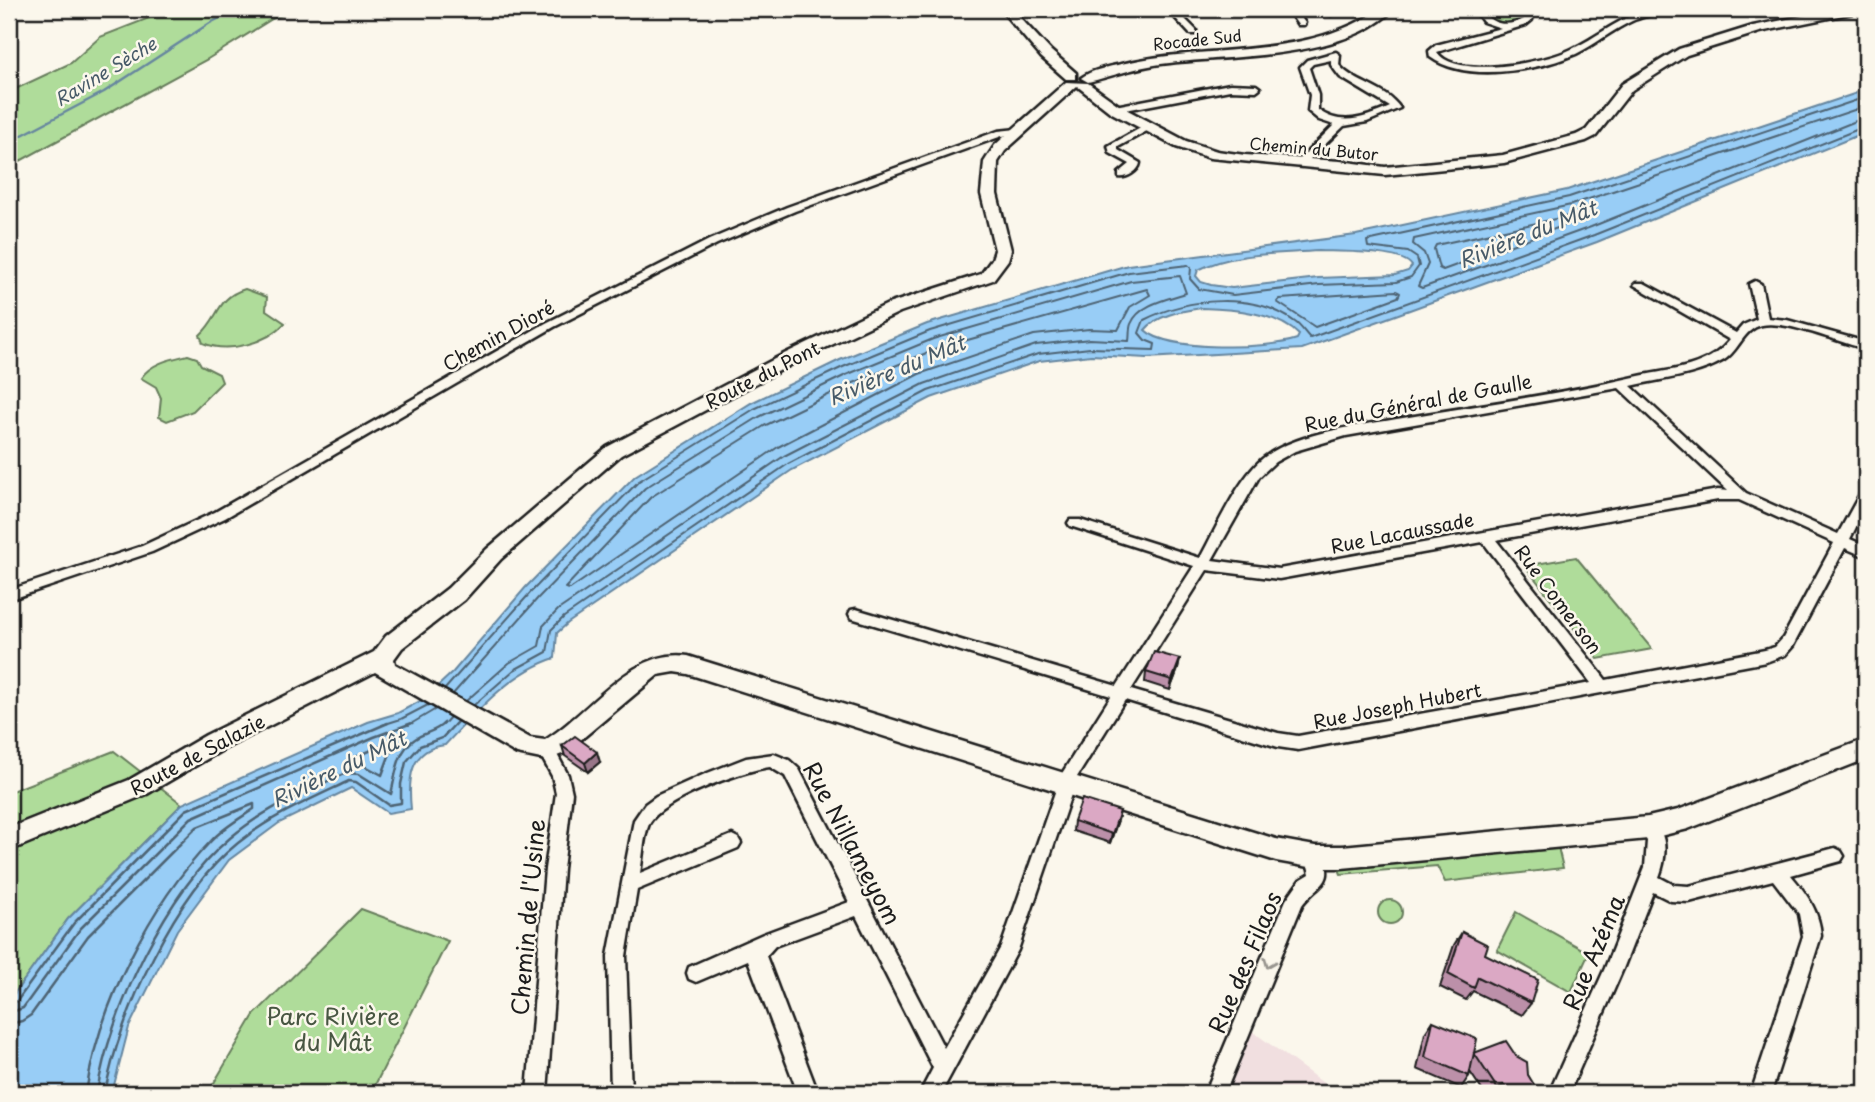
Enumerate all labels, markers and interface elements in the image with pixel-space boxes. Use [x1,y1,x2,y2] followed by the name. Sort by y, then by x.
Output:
[1151,22,1243,56] street label: Rocade Sud
[49,29,162,112] water label: Ravine Sèche
[1249,130,1380,166] street label: Chemin du Butor
[1453,190,1603,275] water label: Rivière du Mât
[437,293,559,377] street label: Chemin Dioré
[822,325,972,412] water label: Rivière du Mât
[700,333,825,415] street label: Route du Pont
[1302,366,1534,438] street label: Rue du Général de Gaulle
[1328,504,1476,560] street label: Rue Lacaussade
[1509,538,1609,660] street label: Rue Comerson
[1310,675,1484,735] street label: Rue Joseph Hubert
[124,707,270,801] street label: Route de Salazie
[265,721,413,815] water label: Rivière du Mât
[795,755,911,931] street label: Rue Nillameyom
[501,817,553,1017] street label: Chemin de l'Usine
[1198,886,1290,1038] street label: Rue des Filaos
[1553,888,1633,1015] street label: Rue Azéma
[1263,956,1277,968] one-way arrow
[266,998,400,1059] park label: Parc Rivière du Mât

